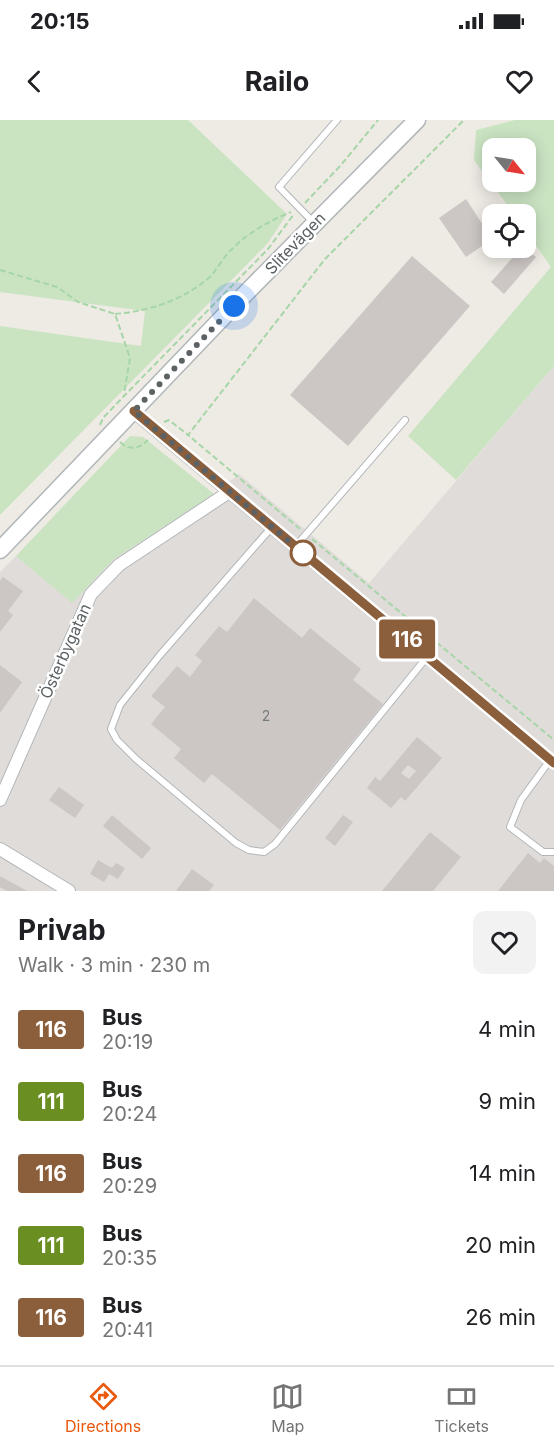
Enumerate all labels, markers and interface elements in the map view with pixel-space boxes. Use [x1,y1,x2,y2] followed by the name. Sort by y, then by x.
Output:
[30,8,90,34] text: 20:15
[18,65,51,98] icon: back
[245,65,309,98] text: Railo
[503,65,536,98] icon: heart
[482,138,536,192] north arrow
[482,138,536,258] map controls
[482,204,536,258] button: locate
[261,208,329,278] street label: Slitevägen
[219,291,249,321] your location
[290,540,316,566] unlabelled marker
[35,600,95,702] street label: Österbygatan
[372,620,442,658] line badge: 116
[391,627,423,652] text: 116
[262,707,270,724] house number: 2
[473,911,536,974] button: heart
[18,913,106,947] text: Privab
[18,953,210,977] text: Walk · 3 min · 230 m
[102,1004,143,1030] text: Bus
[478,1016,536,1042] text: 4 min
[35,1017,67,1042] text: 116
[102,1030,153,1054] text: 20:19
[102,1076,143,1102] text: Bus
[479,1088,536,1114] text: 9 min
[37,1089,65,1114] text: 111
[102,1102,157,1126] text: 20:24
[102,1148,143,1174] text: Bus
[469,1160,536,1186] text: 14 min
[35,1161,67,1186] text: 116
[102,1174,157,1198] text: 20:29
[102,1220,143,1246] text: Bus
[465,1232,536,1258] text: 20 min
[37,1233,65,1258] text: 111
[102,1246,157,1270] text: 20:35
[102,1292,143,1318] text: Bus
[465,1304,536,1330] text: 26 min
[35,1305,67,1330] text: 116
[102,1318,153,1342] text: 20:41
[65,1380,141,1436] tab: Directions
[271,1380,304,1436] tab: Map
[434,1380,489,1436] tab: Tickets

